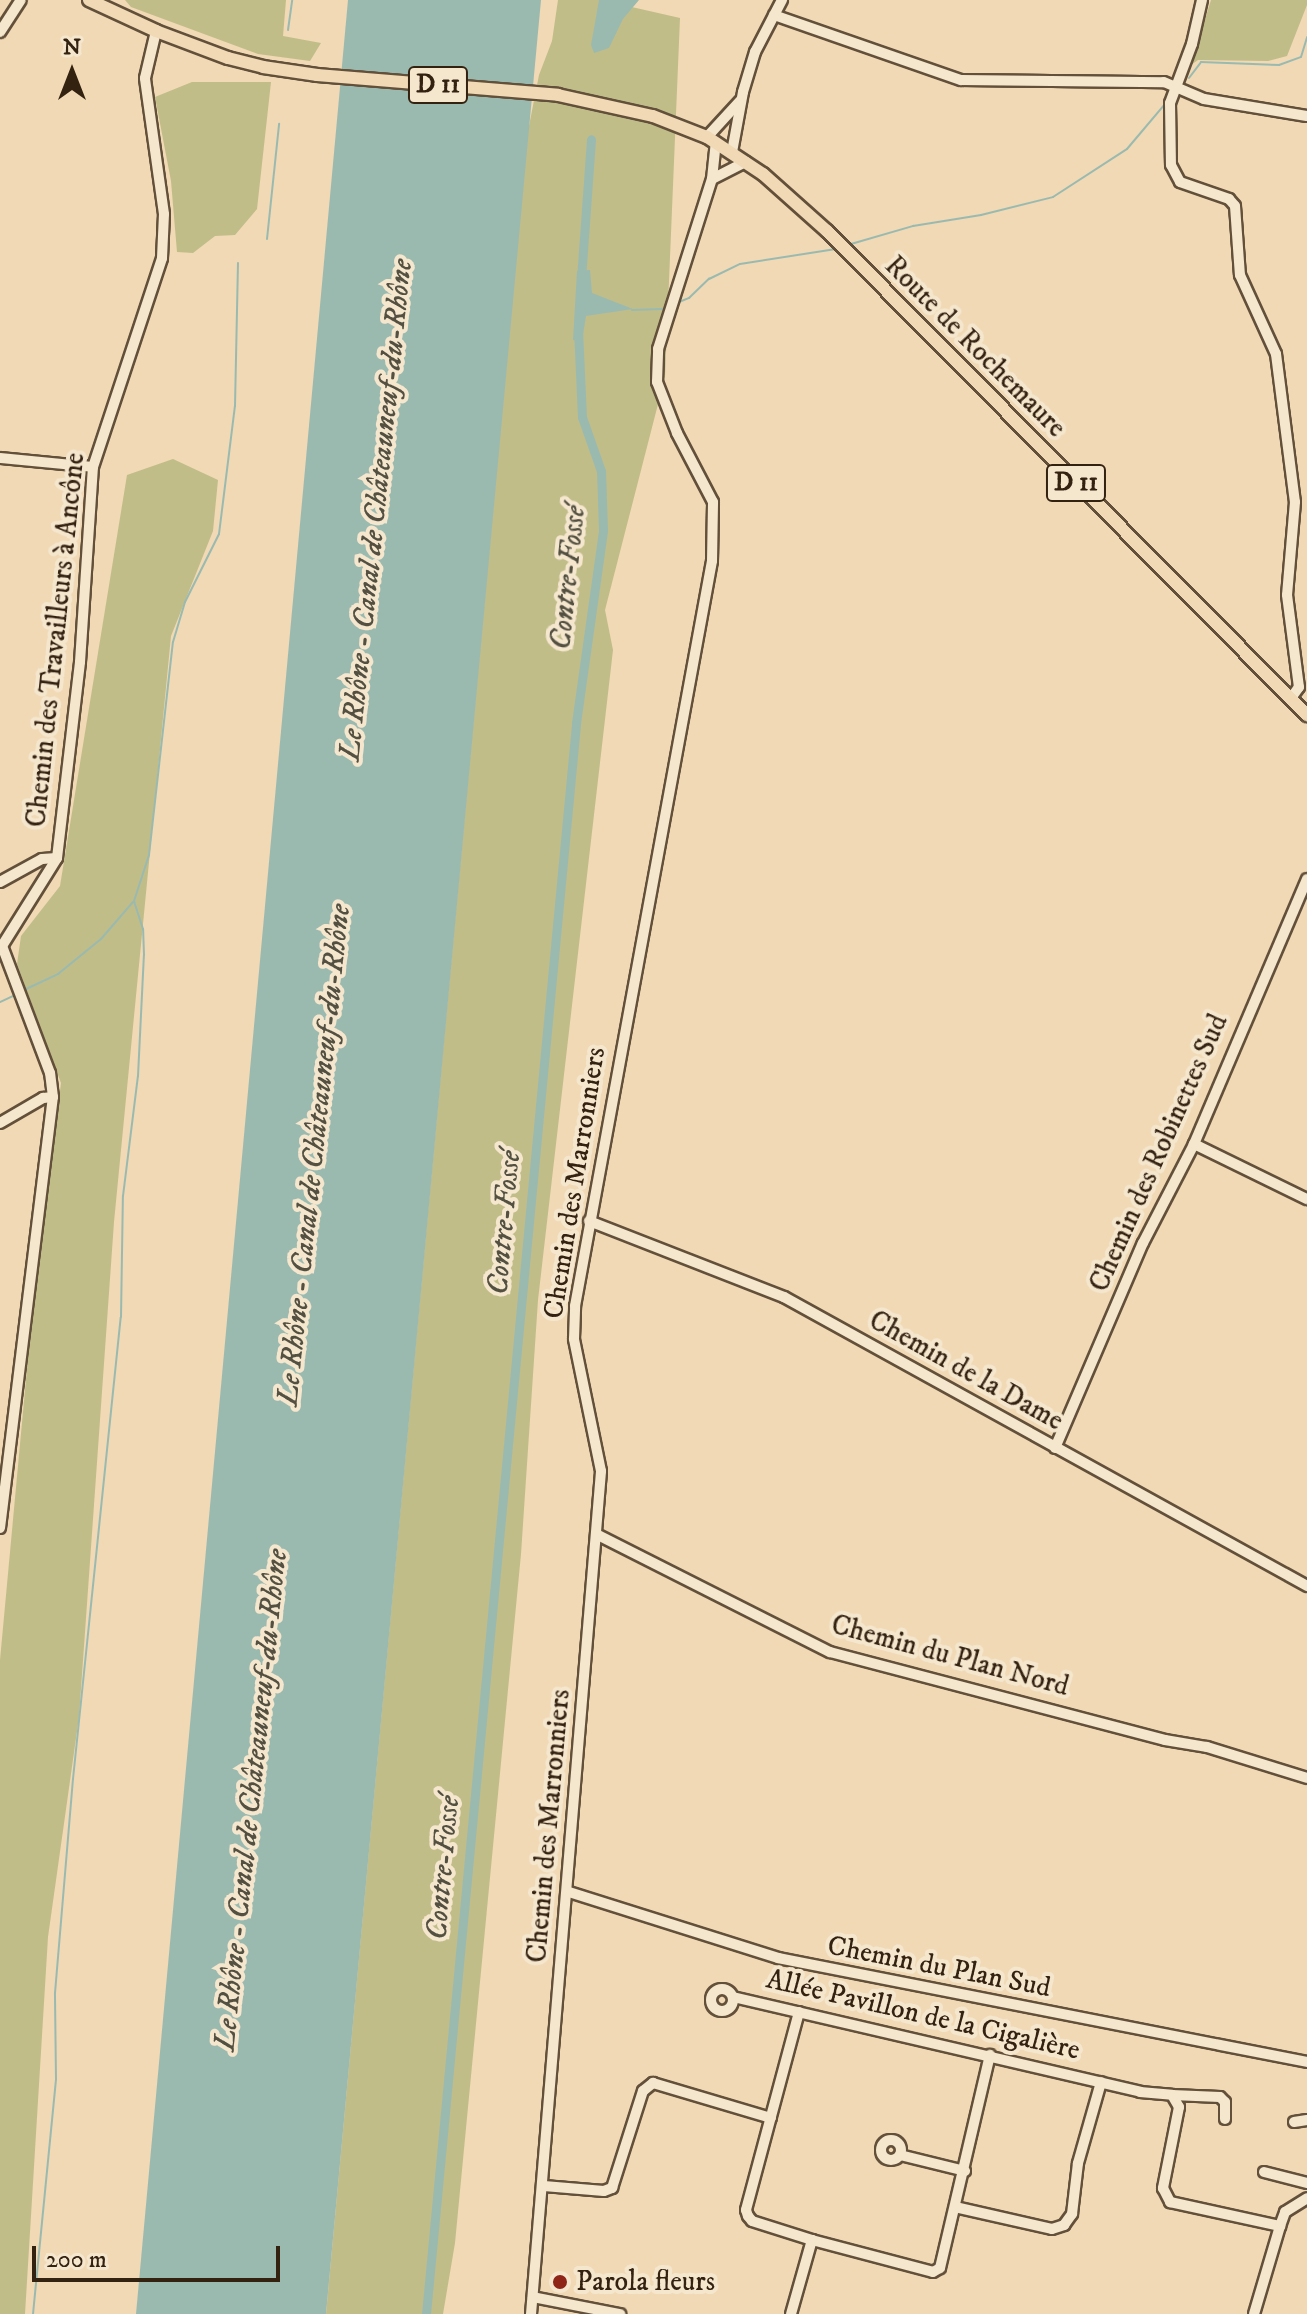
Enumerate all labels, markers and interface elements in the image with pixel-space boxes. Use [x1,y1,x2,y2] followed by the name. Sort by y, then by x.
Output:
[32,32,112,112] north arrow
[63,34,81,61] text: N
[406,63,470,107] road number: D 11
[877,249,1073,445] street label: Route de Rochemaure
[333,257,421,763] water label: Le Rhône - Canal de Châteauneuf-du-Rhône
[20,451,92,829] street label: Chemin des Travailleurs à Ancône
[1044,461,1108,505] road number: D 11
[544,504,594,652] water label: Contre-Fossé
[271,902,359,1408] water label: Le Rhône - Canal de Châteauneuf-du-Rhône
[1083,1009,1235,1297] street label: Chemin des Robinettes Sud
[537,1045,613,1321] street label: Chemin des Marronniers
[481,1149,529,1297] water label: Contre-Fossé
[863,1304,1069,1438] street label: Chemin de la Dame
[208,1547,296,2053] water label: Le Rhône - Canal de Châteauneuf-du-Rhône
[828,1608,1072,1704] street label: Chemin du Plan Nord
[520,1688,578,1964] street label: Chemin des Marronniers
[420,1794,468,1942] water label: Contre-Fossé
[825,1929,1053,2005] street label: Chemin du Plan Sud
[763,1963,1083,2067] street label: Allée Pavillon de la Cigalière
[36,2230,284,2280] scale bar
[46,2245,107,2275] text: 200 m
[576,2265,715,2299] place label: Parola fleurs
[551,2273,569,2291] marker: Parola fleurs

